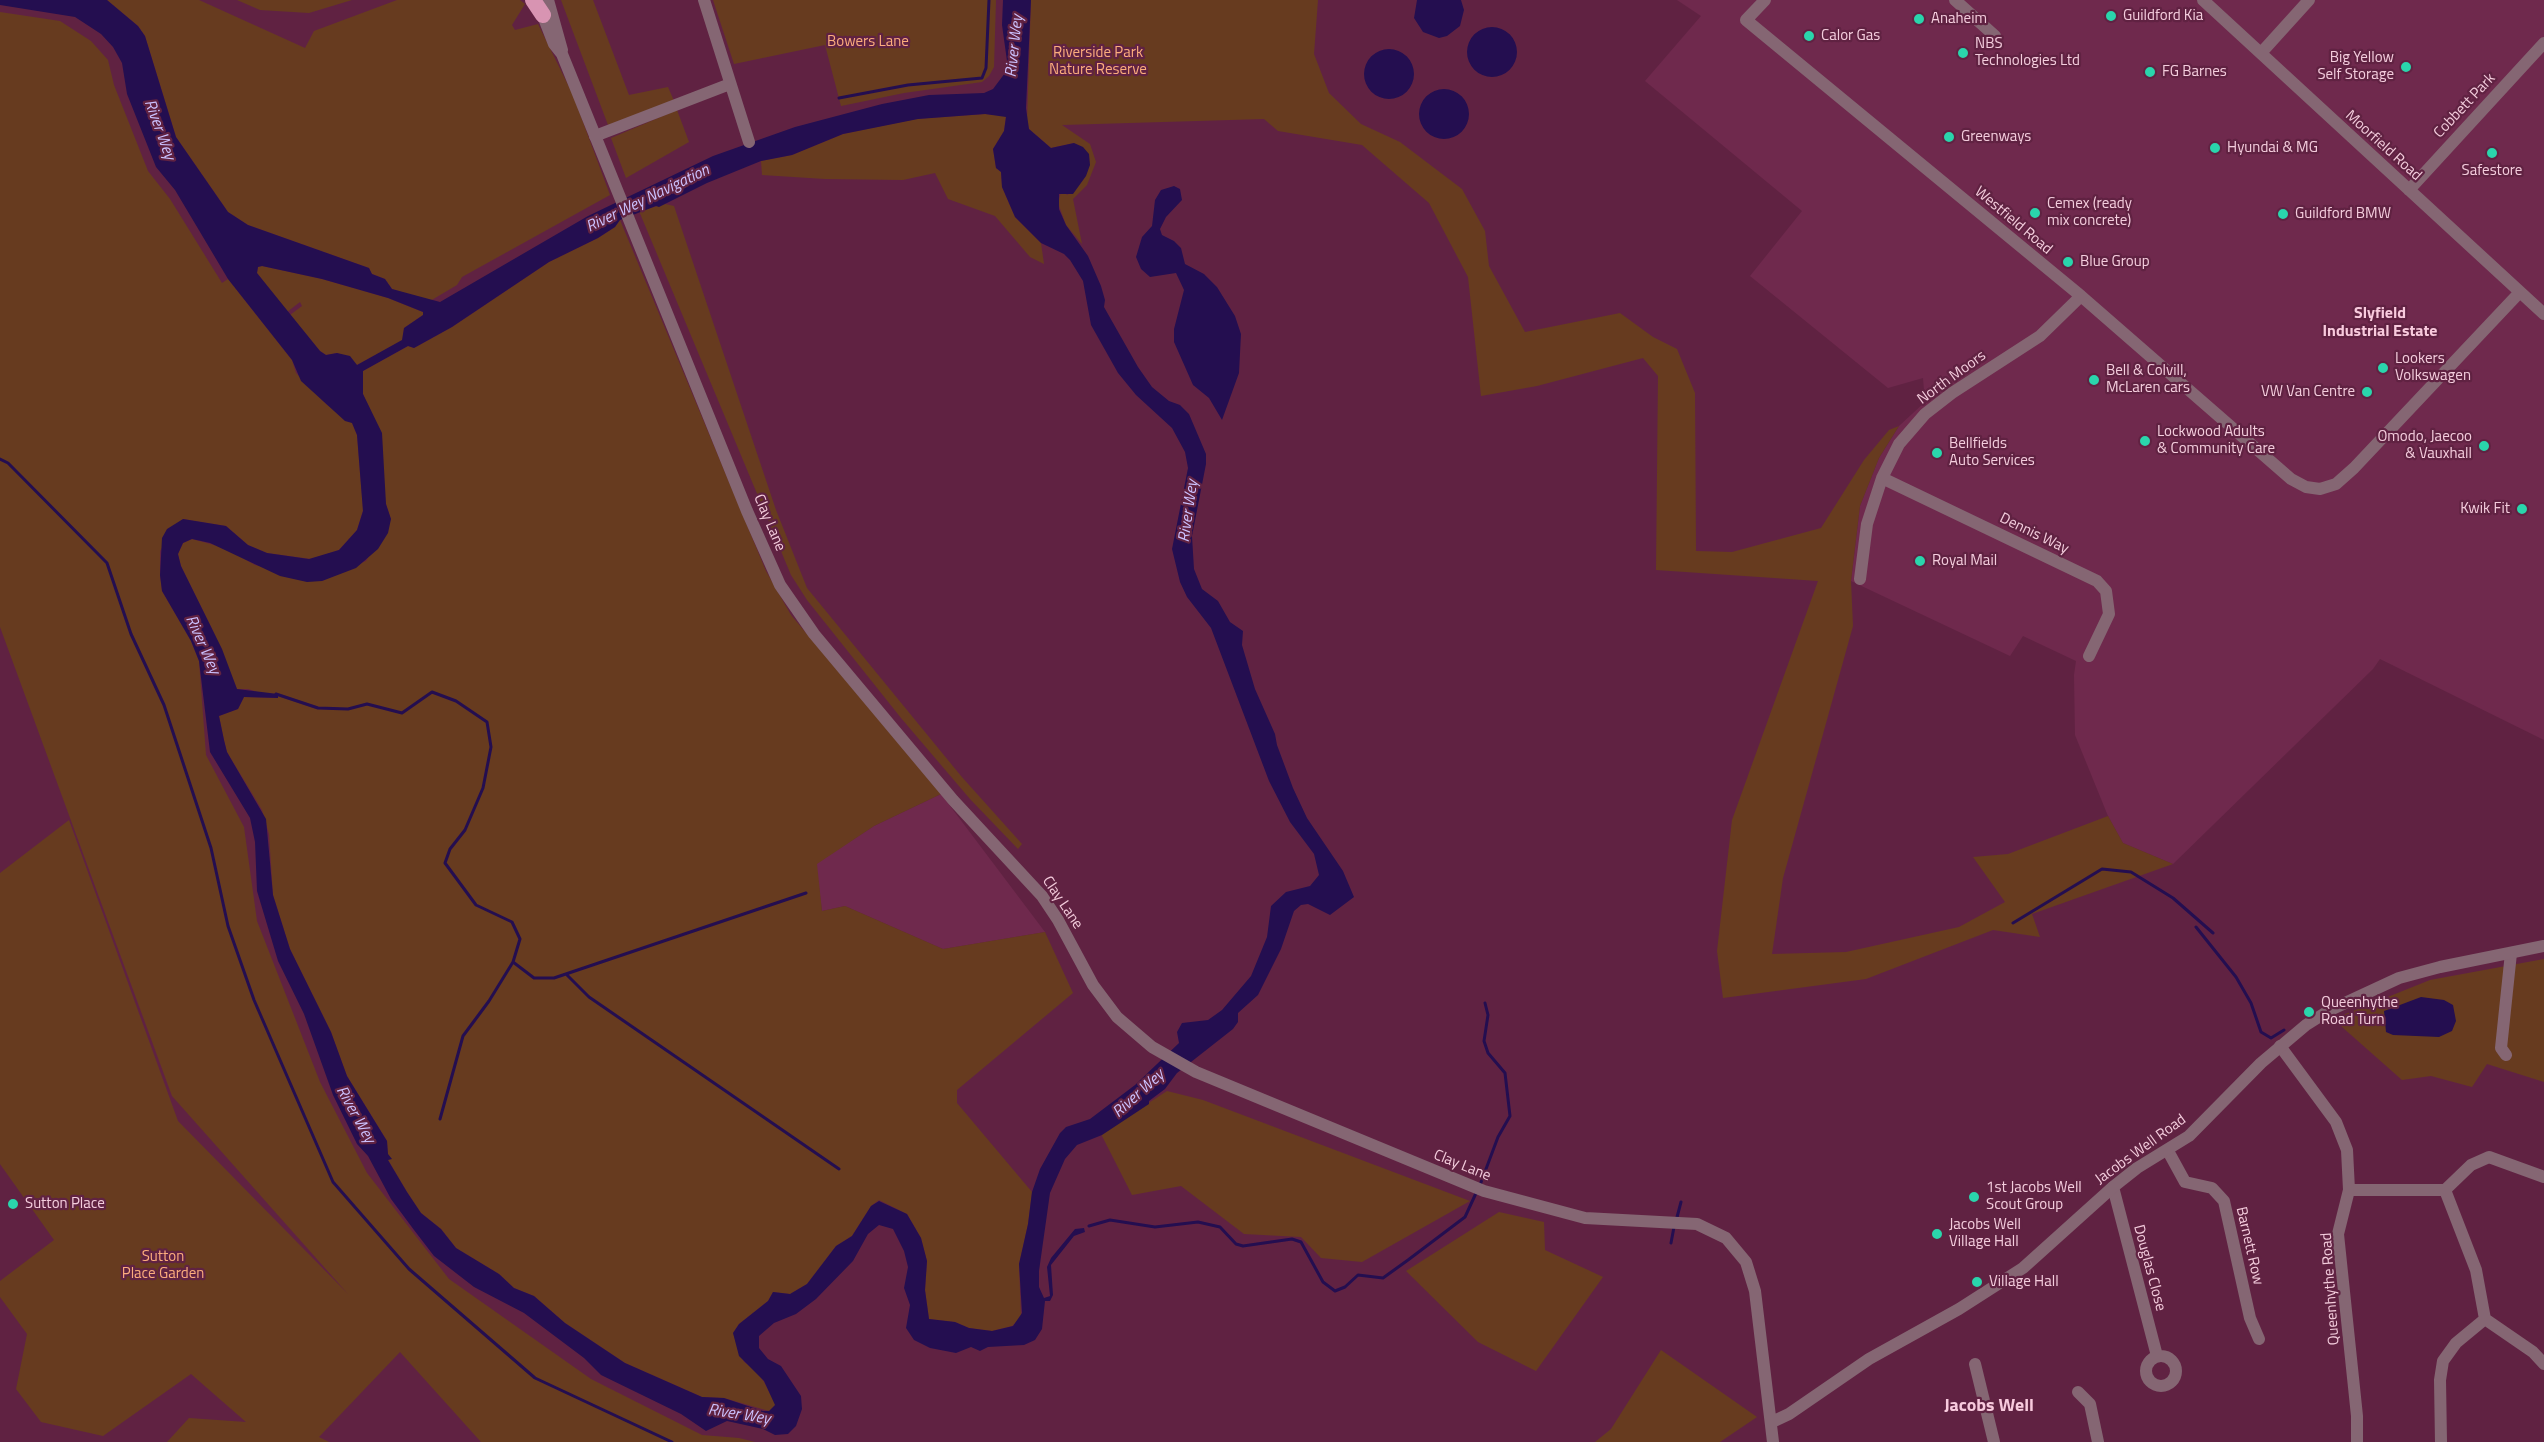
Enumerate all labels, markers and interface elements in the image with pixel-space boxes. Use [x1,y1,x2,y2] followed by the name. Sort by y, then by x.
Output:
[2123,7,2203,25] place label: Guildford Kia
[2104,9,2118,23] marker: Guildford Kia
[1931,10,1987,28] place label: Anaheim
[1912,12,1926,26] marker: Anaheim
[1002,14,1028,78] water label: River Wey
[1821,27,1880,45] place label: Calor Gas
[1802,29,1816,43] marker: Calor Gas
[827,33,909,51] park label: Bowers Lane
[1975,35,2080,70] place label: NBS Technologies Ltd
[1049,44,1147,79] park label: Riverside Park Nature Reserve
[1956,46,1970,60] marker: NBS Technologies Ltd
[2317,49,2394,84] place label: Big Yellow Self Storage
[2399,60,2413,74] marker: Big Yellow Self Storage
[2162,63,2227,81] place label: FG Barnes
[2143,65,2157,79] marker: FG Barnes
[2431,70,2499,142] street label: Cobbett Park
[139,97,179,163] water label: River Wey
[2341,107,2425,185] street label: Moorfield Road
[1961,128,2031,146] place label: Greenways
[1942,130,1956,144] marker: Greenways
[2227,139,2318,157] place label: Hyundai & MG
[2208,141,2222,155] marker: Hyundai & MG
[2485,146,2499,160] marker: Safestore
[583,161,713,237] water label: River Wey Navigation
[2462,162,2522,180] place label: Safestore
[1971,183,2055,259] street label: Westfield Road
[2047,195,2132,230] place label: Cemex (ready mix concrete)
[2295,205,2391,223] place label: Guildford BMW
[2028,206,2042,220] marker: Cemex (ready mix concrete)
[2276,207,2290,221] marker: Guildford BMW
[2080,253,2150,271] place label: Blue Group
[2061,255,2075,269] marker: Blue Group
[2323,304,2437,342] district label: Slyfield Industrial Estate
[1914,347,1990,409] street label: North Moors
[2395,350,2471,385] place label: Lookers Volkswagen
[2376,361,2390,375] marker: Lookers Volkswagen
[2106,362,2190,397] place label: Bell & Colvill, McLaren cars
[2087,373,2101,387] marker: Bell & Colvill, McLaren cars
[2261,383,2355,401] place label: VW Van Centre
[2360,385,2374,399] marker: VW Van Centre
[2157,423,2275,458] place label: Lockwood Adults & Community Care
[2377,428,2472,463] place label: Omodo, Jaecoo & Vauxhall
[2138,434,2152,448] marker: Lockwood Adults & Community Care
[1949,435,2035,470] place label: Bellfields Auto Services
[2477,439,2491,453] marker: Omodo, Jaecoo & Vauxhall
[1930,446,1944,460] marker: Bellfields Auto Services
[1175,479,1203,543] water label: River Wey
[749,492,789,554] street label: Clay Lane
[2460,500,2510,518] place label: Kwik Fit
[2515,502,2529,516] marker: Kwik Fit
[1996,510,2072,558] street label: Dennis Way
[1932,552,1997,570] place label: Royal Mail
[1913,554,1927,568] marker: Royal Mail
[180,612,224,678] water label: River Wey
[1038,873,1086,933] street label: Clay Lane
[2321,994,2398,1029] place label: Queenhythe Road Turn
[2302,1005,2316,1019] marker: Queenhythe Road Turn
[1109,1066,1169,1122] water label: River Wey
[331,1083,379,1147] water label: River Wey
[2092,1111,2190,1189] street label: Jacobs Well Road
[1431,1146,1493,1186] street label: Clay Lane
[1986,1179,2082,1214] place label: 1st Jacobs Well Scout Group
[1967,1190,1981,1204] marker: 1st Jacobs Well Scout Group
[25,1195,105,1213] place label: Sutton Place
[6,1197,20,1211] marker: Sutton Place
[2231,1205,2267,1287] street label: Barnett Row
[1949,1216,2021,1251] place label: Jacobs Well Village Hall
[2129,1223,2169,1313] street label: Douglas Close
[1930,1227,1944,1241] marker: Jacobs Well Village Hall
[2318,1232,2344,1346] street label: Queenhythe Road
[122,1248,204,1283] park label: Sutton Place Garden
[1989,1273,2059,1291] place label: Village Hall
[1970,1275,1984,1289] marker: Village Hall
[1944,1396,2034,1418] district label: Jacobs Well
[706,1401,772,1429] water label: River Wey

